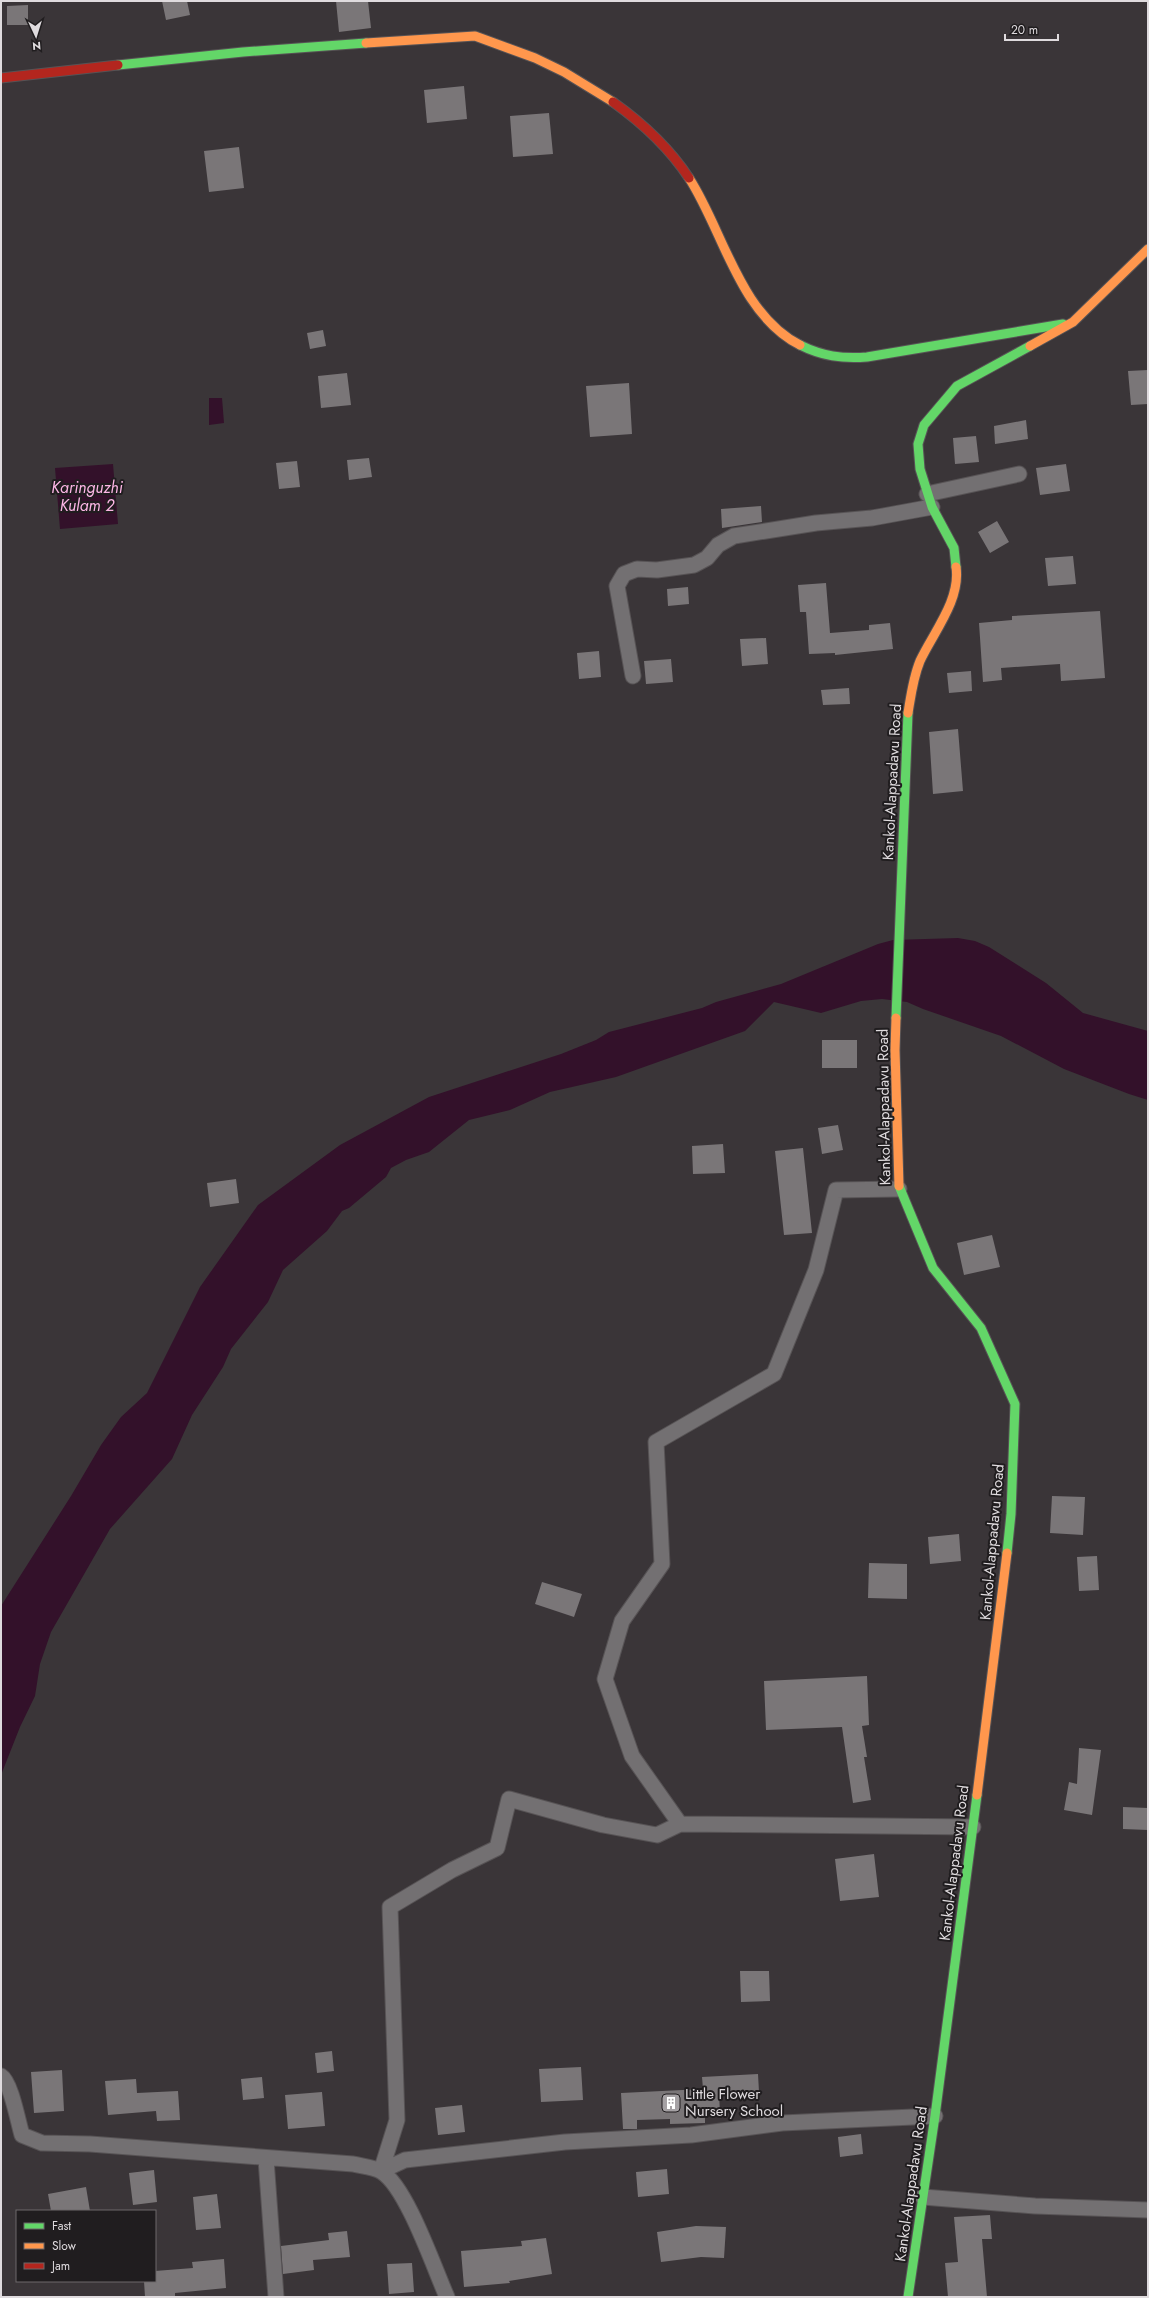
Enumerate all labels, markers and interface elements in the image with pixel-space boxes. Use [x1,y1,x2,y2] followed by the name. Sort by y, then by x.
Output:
[16,16,56,56] north arrow
[1005,16,1058,42] scale bar
[1011,21,1038,39] text: 20 m
[32,38,42,54] text: N
[51,476,124,517] water label: Karinguzhi Kulam 2
[877,703,907,861] street label: Kankol-Alappadavu Road
[872,1028,896,1186] street label: Kankol-Alappadavu Road
[974,1463,1010,1621] street label: Kankol-Alappadavu Road
[934,1784,974,1942] street label: Kankol-Alappadavu Road
[685,2083,783,2122] place label: Little Flower Nursery School
[660,2092,682,2114] building icon: Little Flower Nursery School
[889,2105,933,2263] street label: Kankol-Alappadavu Road
[16,2210,156,2282] legend
[52,2217,71,2235] text: Fast
[52,2237,77,2255] text: Slow
[50,2257,70,2275] text: Jam

